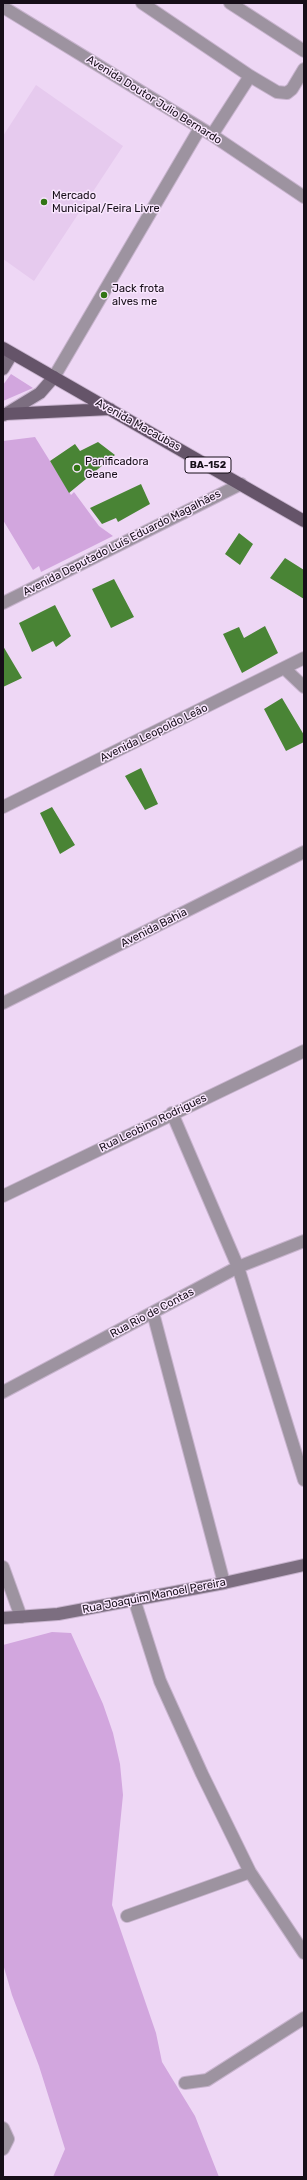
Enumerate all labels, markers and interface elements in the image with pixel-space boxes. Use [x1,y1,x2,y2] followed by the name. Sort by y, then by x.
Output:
[84,53,224,147] street label: Avenida Doutor Julio Bernardo
[52,189,160,215] place label: Mercado Municipal/Feira Livre
[39,197,49,207] marker: Mercado Municipal/Feira Livre
[112,282,164,308] place label: Jack frota alves me
[99,290,109,300] marker: Jack frota alves me
[93,396,183,454] street label: Avenida Macaúbas
[85,455,149,481] place label: Panificadora Geane
[185,457,231,473] road number: BA-152
[72,463,82,473] marker: Panificadora Geane
[21,487,223,599] street label: Avenida Deputado Luís Eduardo Magalhães
[98,701,210,765] street label: Avenida Leopoldo Leão
[119,906,189,950] street label: Avenida Bahia
[97,1091,209,1155] street label: Rua Leobino Rodrigues
[108,1285,196,1341] street label: Rua Rio de Contas
[81,1576,227,1616] street label: Rua Joaquim Manoel Pereira

